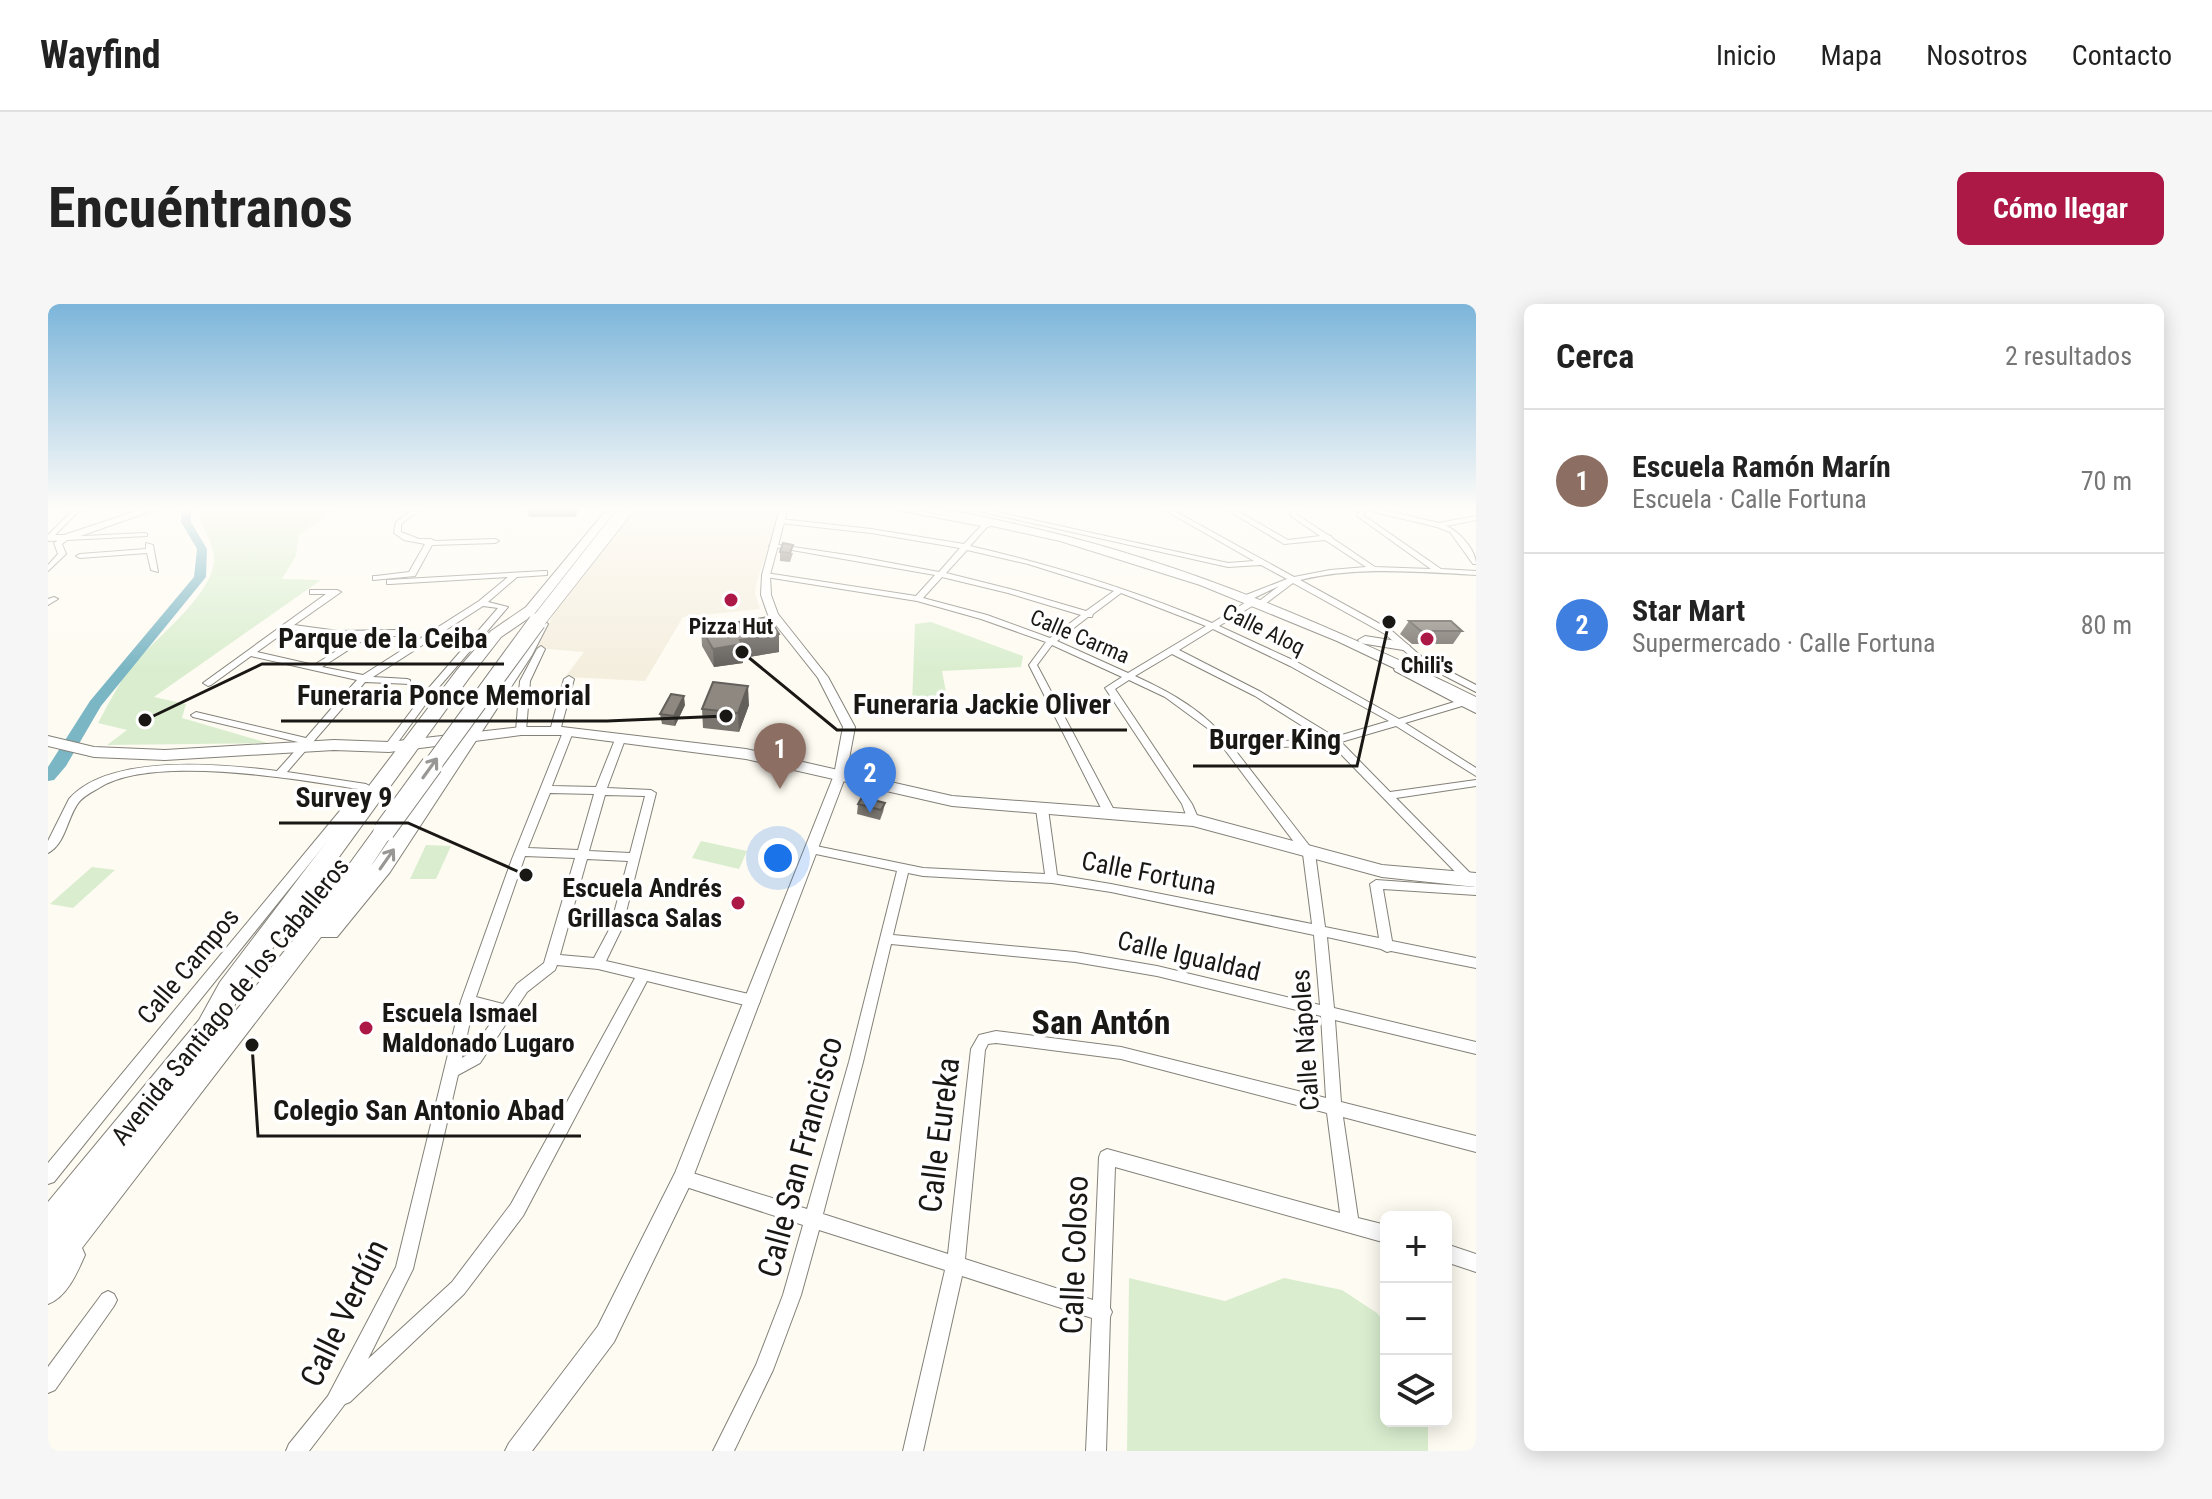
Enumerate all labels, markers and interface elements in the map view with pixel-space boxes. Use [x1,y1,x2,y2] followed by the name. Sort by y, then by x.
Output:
[40,33,161,77] text: Wayfind
[1716,39,1776,72] text: Inicio
[1820,39,1882,72] text: Mapa
[1926,39,2028,72] text: Nosotros
[2072,39,2172,72] text: Contacto
[1957,172,2164,245] button: Cómo llegar
[48,175,353,241] text: Encuéntranos
[1556,336,1634,376] text: Cerca
[2005,341,2132,371] text: 2 resultados
[1632,449,1891,484] text: Escuela Ramón Marín
[1575,466,1589,496] text: 1
[2081,466,2132,496] text: 70 m
[1632,484,1867,514] text: Escuela · Calle Fortuna
[722,591,740,609] marker: Pizza Hut
[1632,593,1745,628] text: Star Mart
[1219,599,1309,660] street label: Calle Aloq
[1026,604,1133,669] street label: Calle Carma
[1575,610,1589,640] text: 2
[2081,610,2132,640] text: 80 m
[262,612,504,664] callout: Parque de la Ceiba
[689,614,773,639] place label: Pizza Hut
[278,622,488,655] text: Parque de la Ceiba
[1632,628,1936,658] text: Supermercado · Calle Fortuna
[1418,630,1436,648] marker: Chili's
[1401,653,1453,678] place label: Chili's
[281,669,607,721] callout: Funeraria Ponce Memorial
[837,678,1127,730] callout: Funeraria Jackie Oliver
[297,679,591,712] text: Funeraria Ponce Memorial
[853,688,1111,721] text: Funeraria Jackie Oliver
[1193,714,1357,766] callout: Burger King
[754,723,806,789] pin: 1
[1209,723,1341,756] text: Burger King
[844,747,896,813] pin: 2
[421,758,438,779] one-way arrow
[279,771,408,823] callout: Survey 9
[295,781,393,814] text: Survey 9
[758,838,798,878] your location
[1079,845,1219,901] street label: Calle Fortuna
[379,848,395,870] one-way arrow
[105,851,355,1151] street label: Avenida Santiago de los Caballeros
[562,873,722,933] place label: Escuela Andrés Grillasca Salas
[729,894,747,912] marker: Escuela Andrés Grillasca Salas
[131,902,245,1030] street label: Calle Campos
[1115,925,1263,987] street label: Calle Igualdad
[1285,968,1325,1112] street label: Calle Nápoles
[382,998,575,1058] place label: Escuela Ismael Maldonado Lugaro
[1032,1002,1170,1042] district label: San Antón
[357,1019,375,1037] marker: Escuela Ismael Maldonado Lugaro
[750,1032,850,1282] street label: Calle San Francisco
[911,1055,967,1215] street label: Calle Eureka
[258,1084,581,1136] callout: Colegio San Antonio Abad
[273,1094,565,1127] text: Colegio San Antonio Abad
[1052,1175,1096,1335] street label: Calle Coloso
[1380,1211,1452,1427] map controls
[1380,1211,1452,1283] button: +
[292,1233,396,1393] street label: Calle Verdún
[1380,1283,1452,1355] button: −
[1380,1355,1452,1427] button: layers

